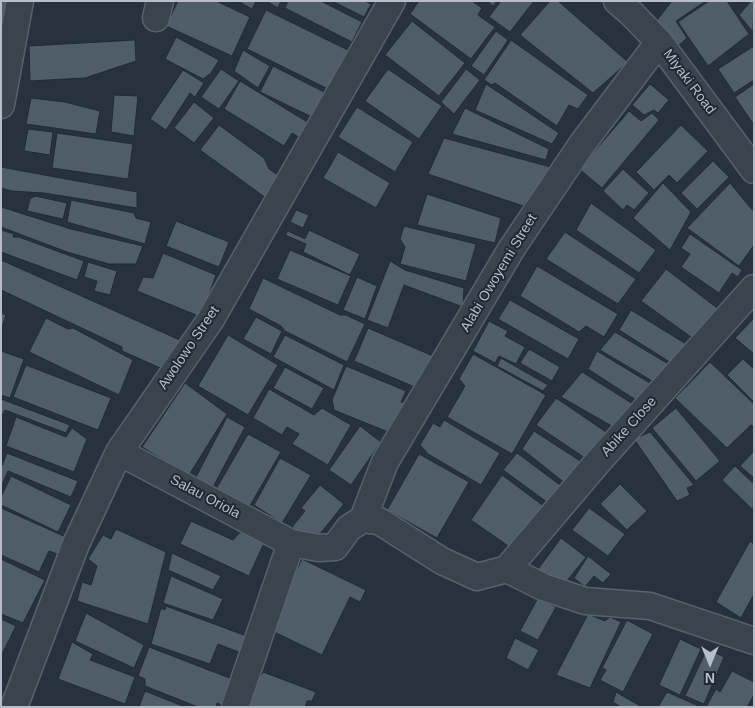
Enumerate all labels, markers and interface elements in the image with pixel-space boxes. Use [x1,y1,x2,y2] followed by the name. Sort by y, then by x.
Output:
[659,46,719,118] street label: Miyaki Road
[457,211,541,335] street label: Alabi Owoyemi Street
[155,303,223,393] street label: Awolowo Street
[598,394,660,460] street label: Abike Close
[167,471,243,523] street label: Salau Oriola
[685,638,735,688] north arrow
[705,670,715,686] text: N

